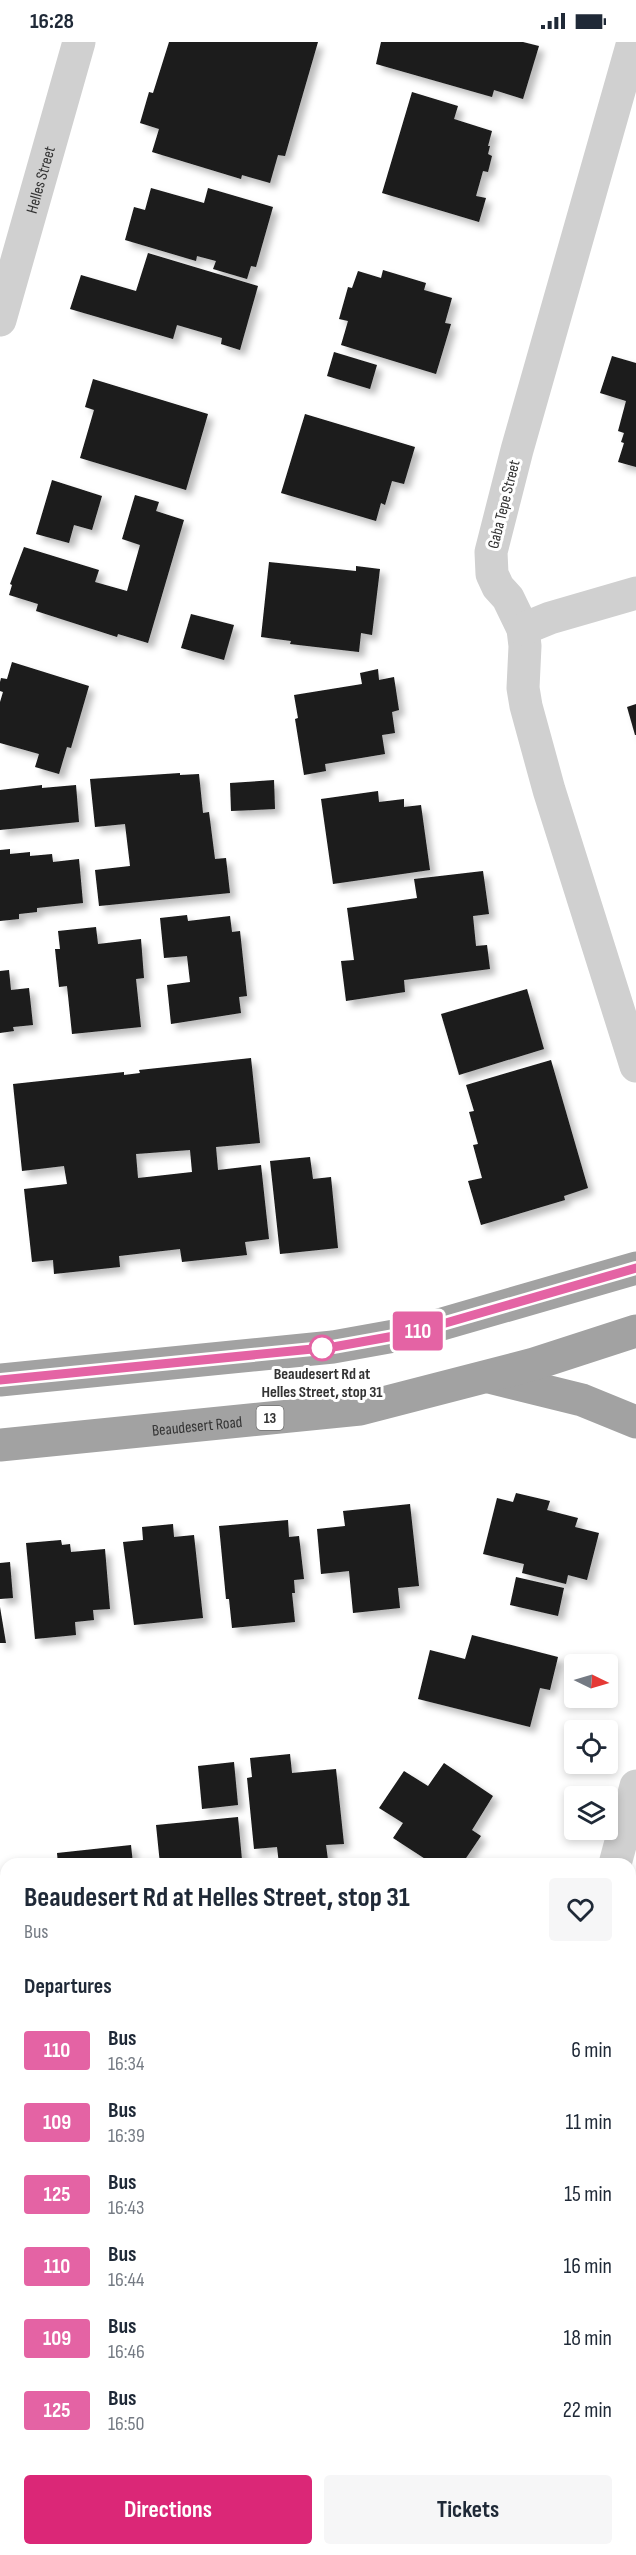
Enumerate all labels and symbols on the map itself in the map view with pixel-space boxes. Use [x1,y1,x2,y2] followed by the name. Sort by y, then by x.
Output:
[23,144,60,216] street label: Helles Street
[484,458,525,551] street label: Gaba Tepe Street
[384,1312,452,1350] line badge: 110
[309,1335,335,1361] marker: Beaudesert Rd at Helles Street, stop 31
[261,1365,383,1402] place label: Beaudesert Rd at Helles Street, stop 31
[256,1406,284,1430] road number: 13
[151,1413,243,1441] street label: Beaudesert Road
[564,1654,618,1708] north arrow

